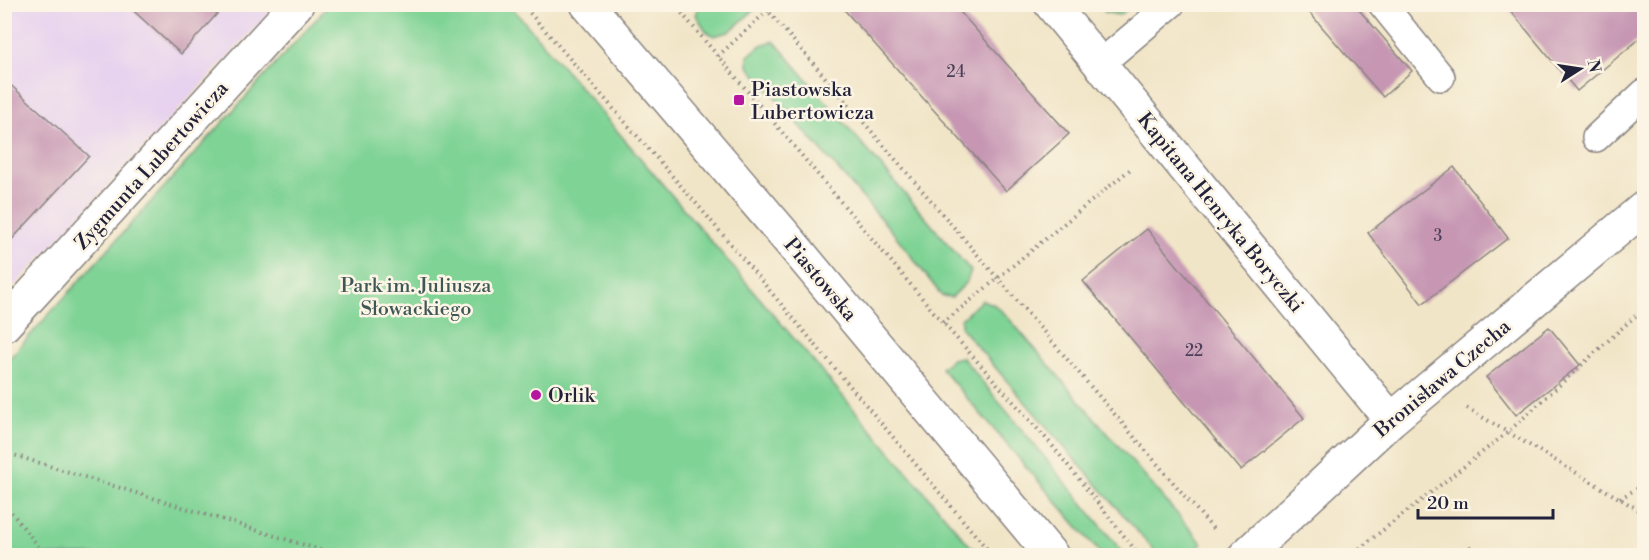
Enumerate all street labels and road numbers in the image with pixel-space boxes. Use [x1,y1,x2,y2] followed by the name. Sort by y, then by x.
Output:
[70,76,235,255] street label: Zygmunta Lubertowicza
[1131,108,1309,318] street label: Kapitana Henryka Boryczki
[778,233,862,327] street label: Piastowska
[1369,314,1517,444] street label: Bronisława Czecha

